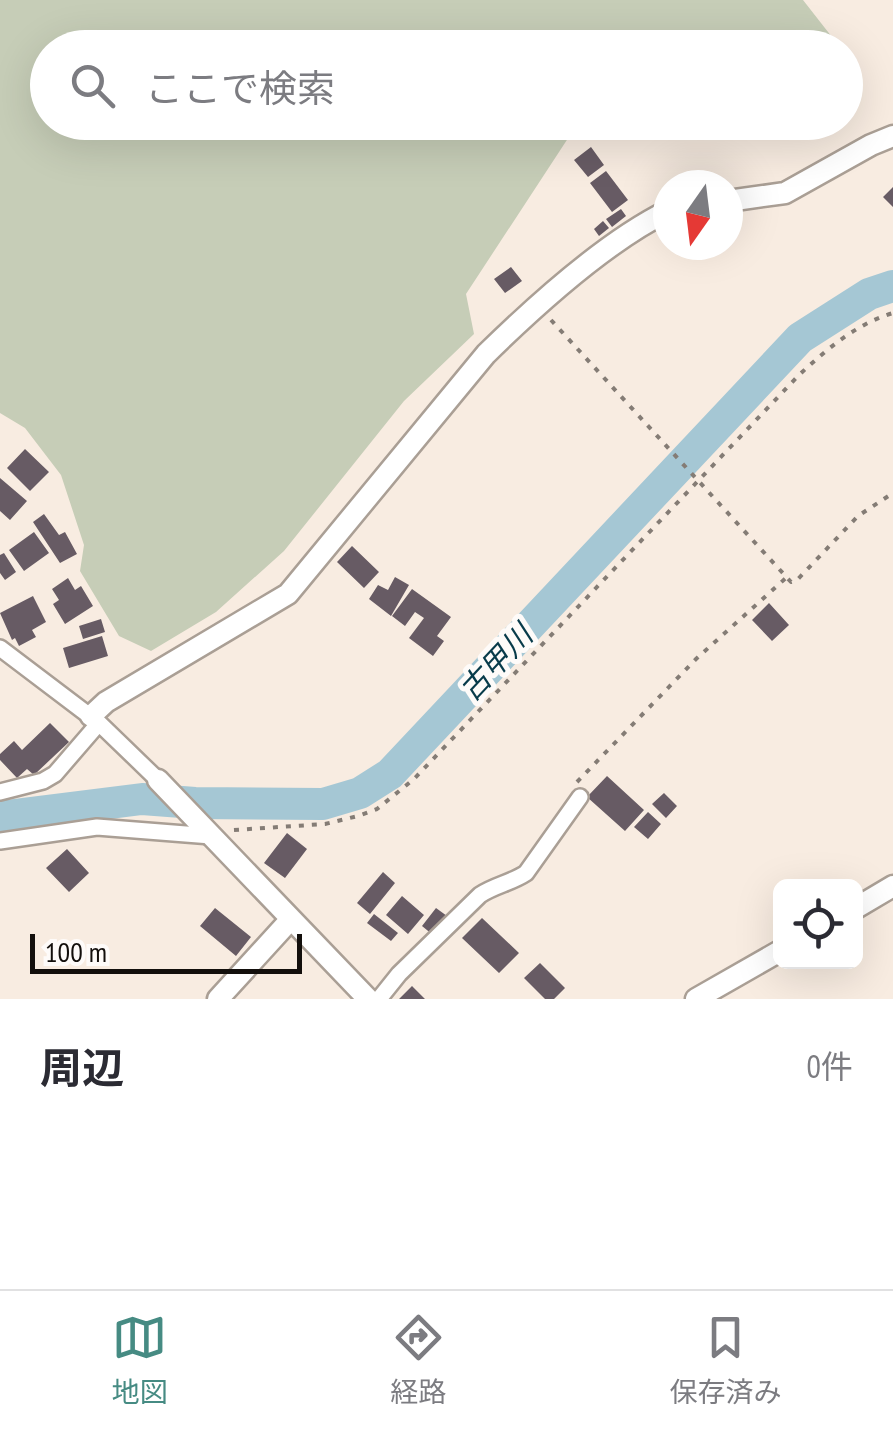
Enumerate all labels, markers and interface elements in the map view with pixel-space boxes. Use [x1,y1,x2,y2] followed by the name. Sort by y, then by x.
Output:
[30,30,863,140] search box
[65,58,120,113] icon: search
[145,63,335,112] text: ここで検索
[653,170,743,260] north arrow
[450,614,542,708] water label: 古甲川
[773,879,863,969] map controls
[773,879,863,969] button: locate
[30,929,302,974] scale bar
[45,933,107,970] text: 100 m
[40,1040,124,1095] text: 周辺
[807,1045,853,1087] text: 0件
[111,1310,168,1410] tab: 地図
[390,1310,447,1410] tab: 経路
[669,1310,782,1410] tab: 保存済み

